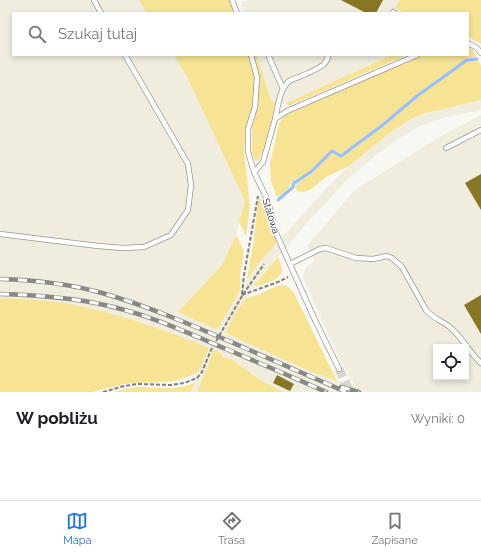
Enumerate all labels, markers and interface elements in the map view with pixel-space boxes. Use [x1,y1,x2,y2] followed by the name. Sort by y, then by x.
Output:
[12,12,469,56] search box
[26,23,48,45] icon: search
[58,25,137,43] text: Szukaj tutaj
[260,197,282,235] street label: Stalowa
[433,344,469,380] map controls
[433,344,469,380] button: locate
[16,408,98,428] text: W pobliżu
[411,411,465,426] text: Wyniki: 0
[63,510,92,547] tab: Mapa
[218,510,245,547] tab: Trasa
[371,510,418,547] tab: Zapisane

